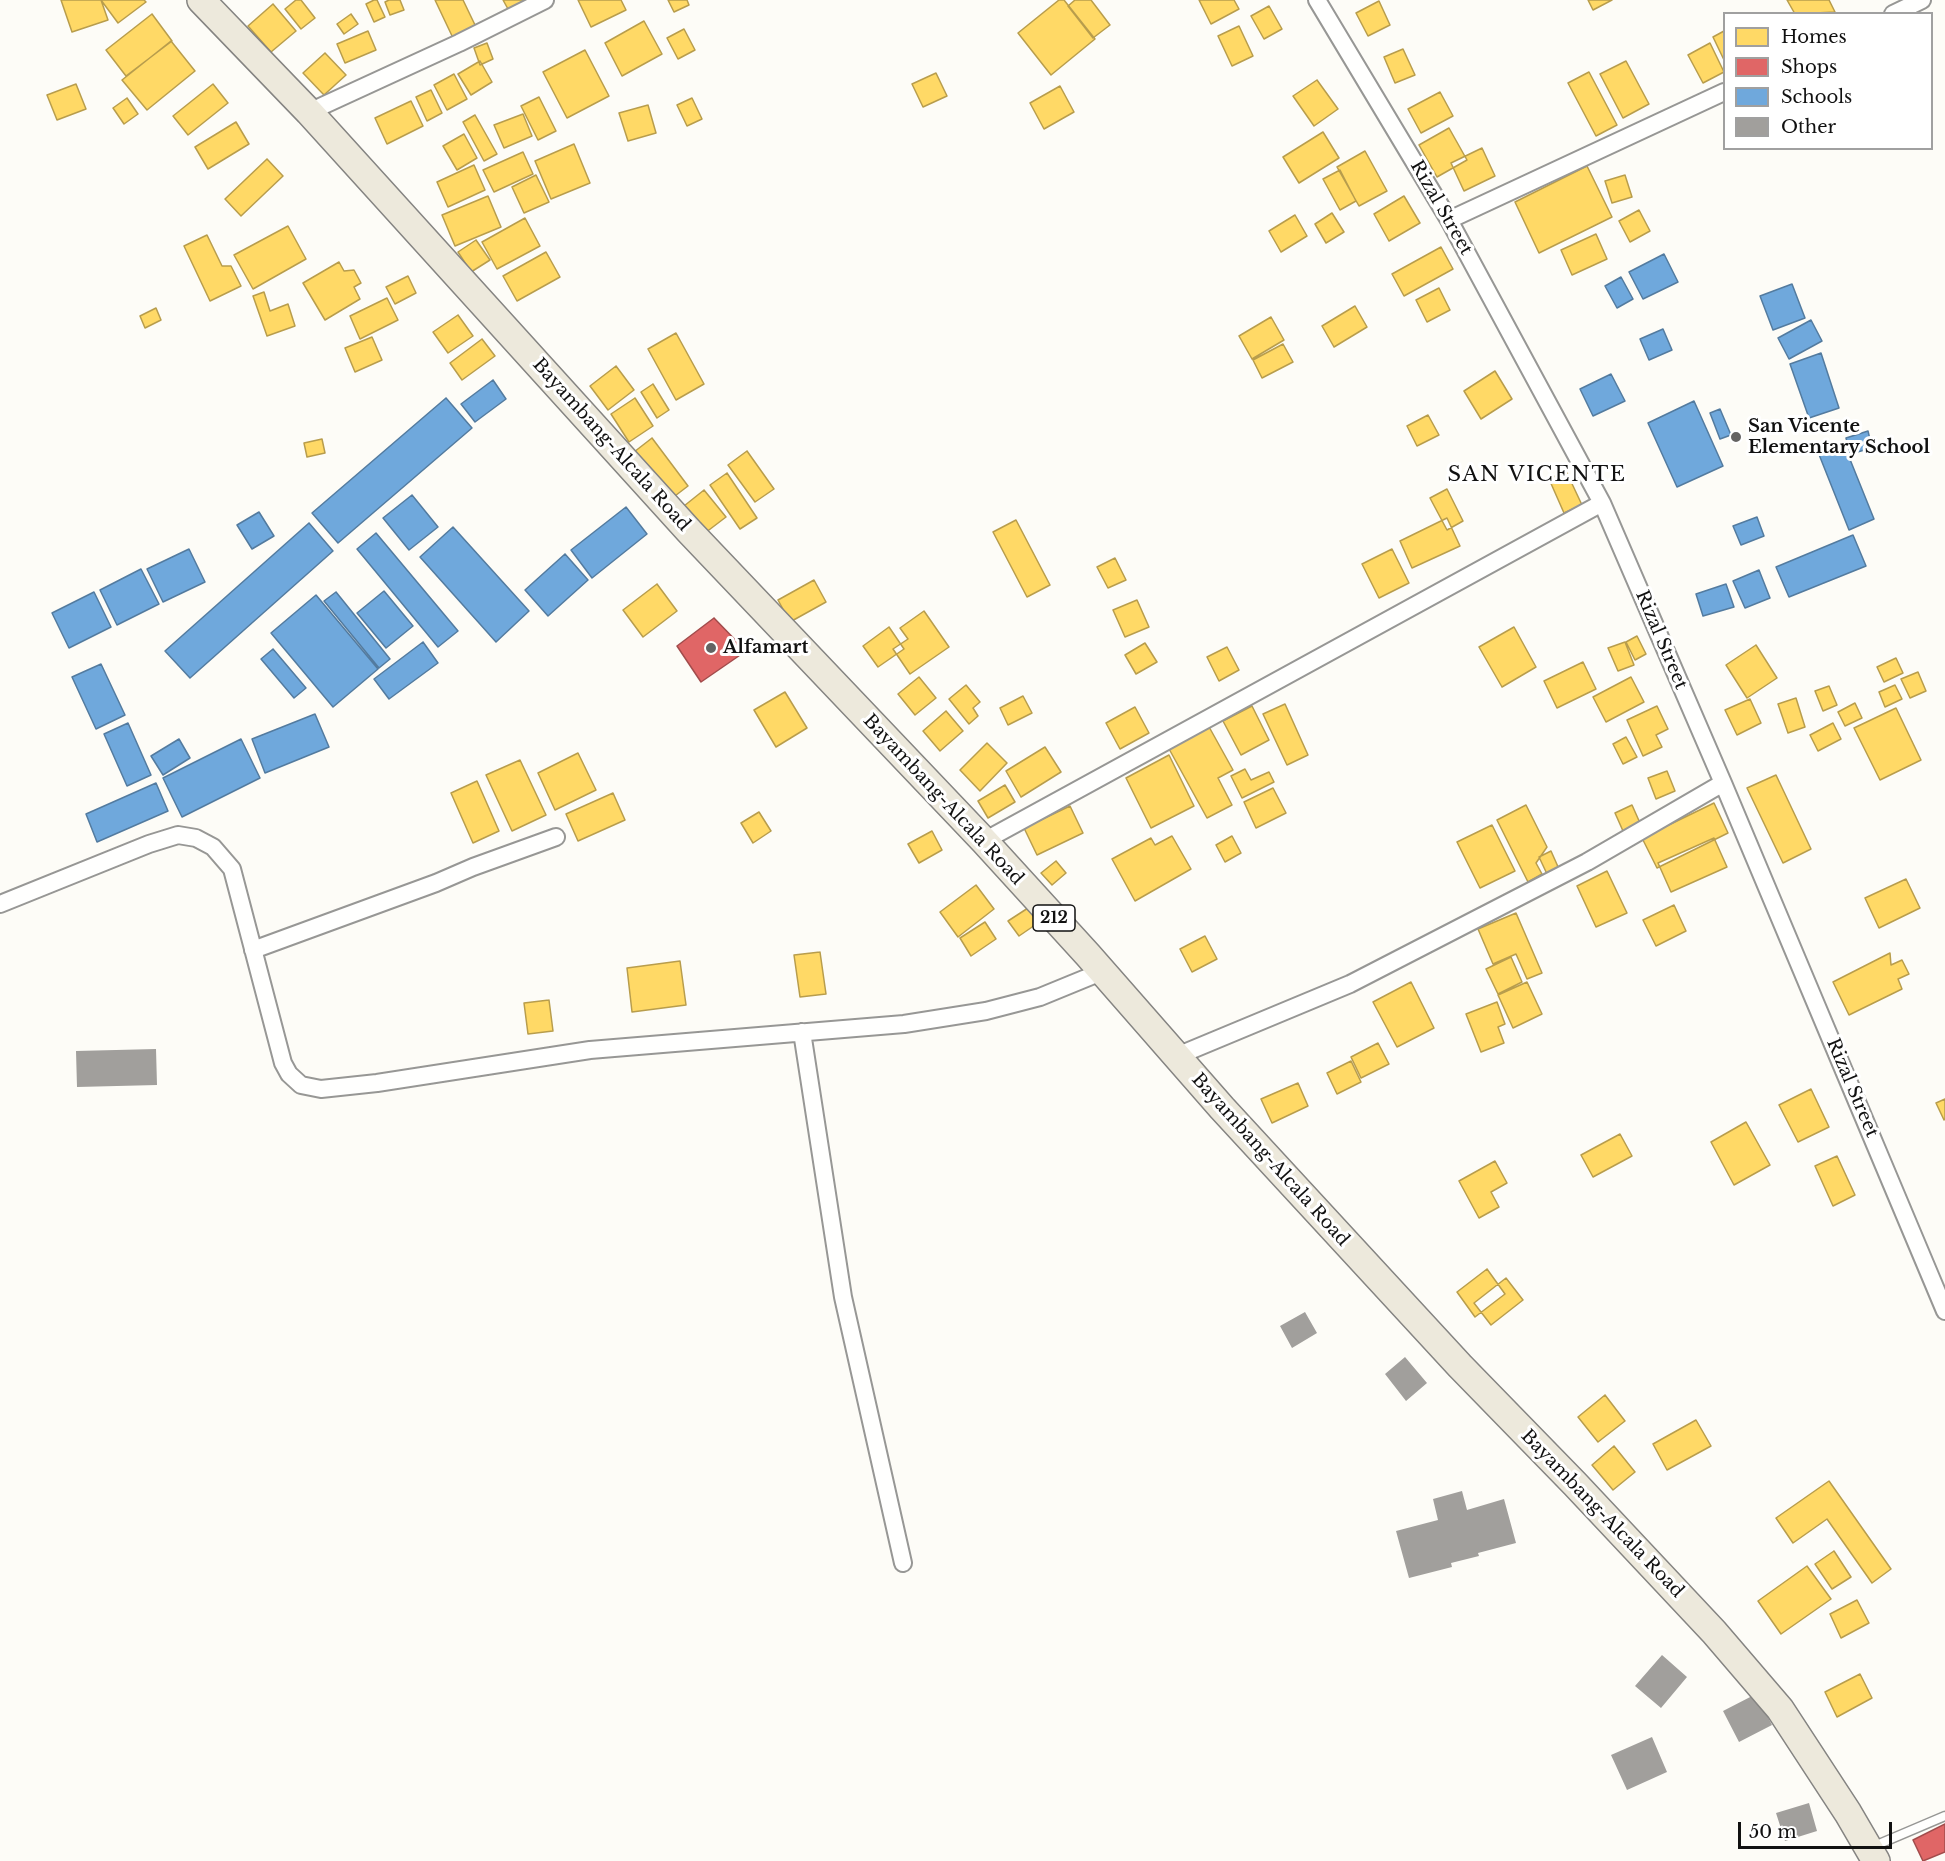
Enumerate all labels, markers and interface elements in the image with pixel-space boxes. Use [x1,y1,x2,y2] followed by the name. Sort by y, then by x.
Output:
[1723,12,1933,150] legend
[1781,26,1847,48] text: Homes
[1781,56,1837,78] text: Shops
[1781,86,1852,108] text: Schools
[1781,116,1836,138] text: Other
[1405,157,1477,259] street label: Rizal Street
[528,354,694,536] street label: Bayambang-Alcala Road
[1748,416,1930,458] place label: San Vicente Elementary School
[1729,430,1743,444] marker: San Vicente Elementary School
[1448,462,1626,488] district label: SAN VICENTE
[1630,587,1692,693] street label: Rizal Street
[723,637,808,659] place label: Alfamart
[704,641,718,655] marker: Alfamart
[858,710,1028,890] street label: Bayambang-Alcala Road
[1033,905,1075,931] road number: 212
[1821,1035,1883,1141] street label: Rizal Street
[1187,1069,1353,1251] street label: Bayambang-Alcala Road
[1516,1426,1688,1602] street label: Bayambang-Alcala Road
[1741,1810,1896,1848] scale bar
[1749,1821,1797,1843] text: 50 m

